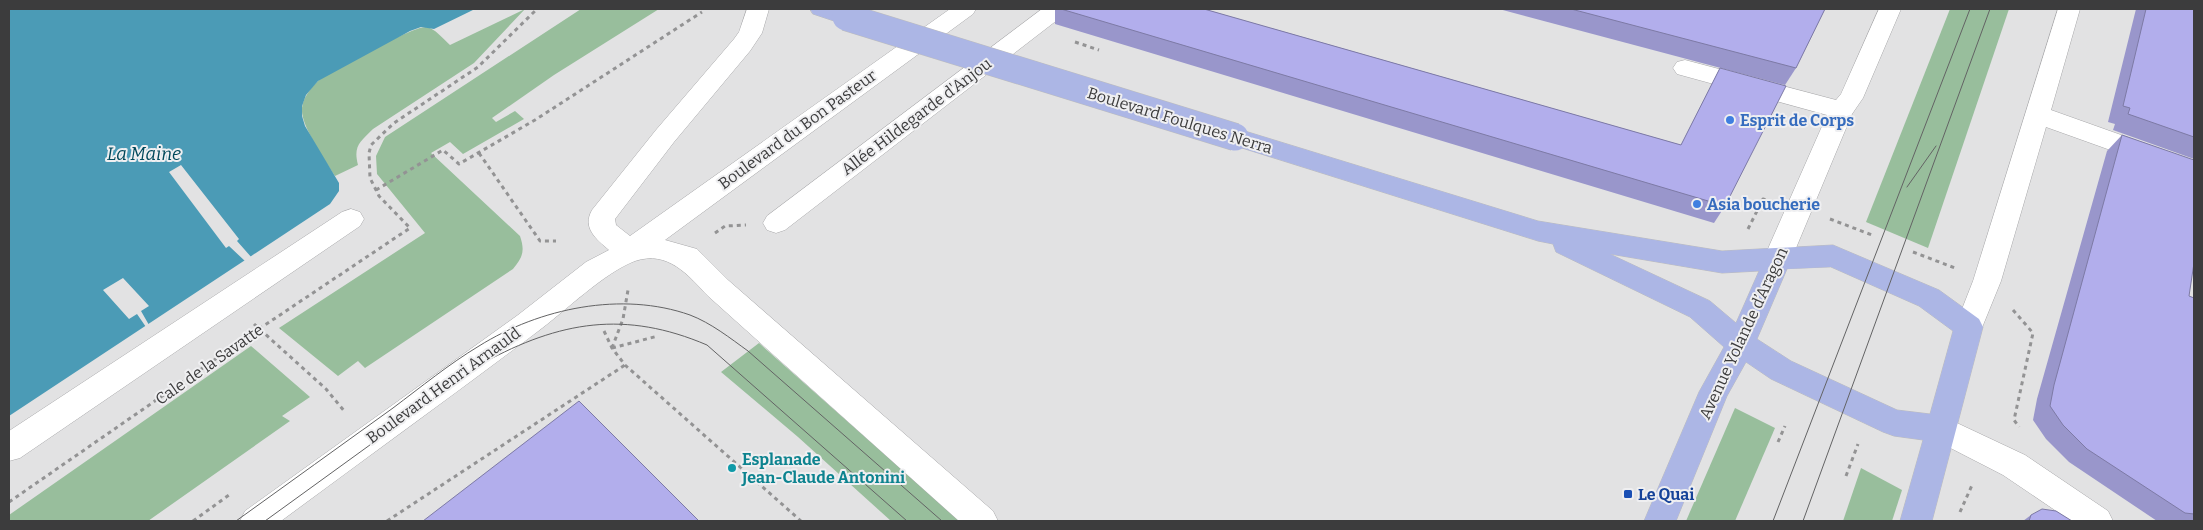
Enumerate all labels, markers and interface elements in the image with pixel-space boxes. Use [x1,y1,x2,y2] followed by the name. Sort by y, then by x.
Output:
[837,54,995,179] street label: Allée Hildegarde d'Anjou
[715,66,880,193] street label: Boulevard du Bon Pasteur
[1085,83,1275,158] street label: Boulevard Foulques Nerra
[1740,111,1854,130] place label: Esprit de Corps
[1724,114,1736,126] marker: Esprit de Corps
[107,143,181,165] water label: La Maine
[1707,195,1820,214] place label: Asia boucherie
[1691,198,1703,210] marker: Asia boucherie
[1695,244,1792,422] street label: Avenue Yolande d’Aragon
[152,320,267,409] street label: Cale de la Savatte
[363,323,524,448] street label: Boulevard Henri Arnauld
[741,450,905,487] place label: Esplanade Jean-Claude Antonini
[726,462,738,474] marker: Esplanade Jean-Claude Antonini
[1638,485,1694,504] place label: Le Quai
[1622,488,1634,500] marker: Le Quai

